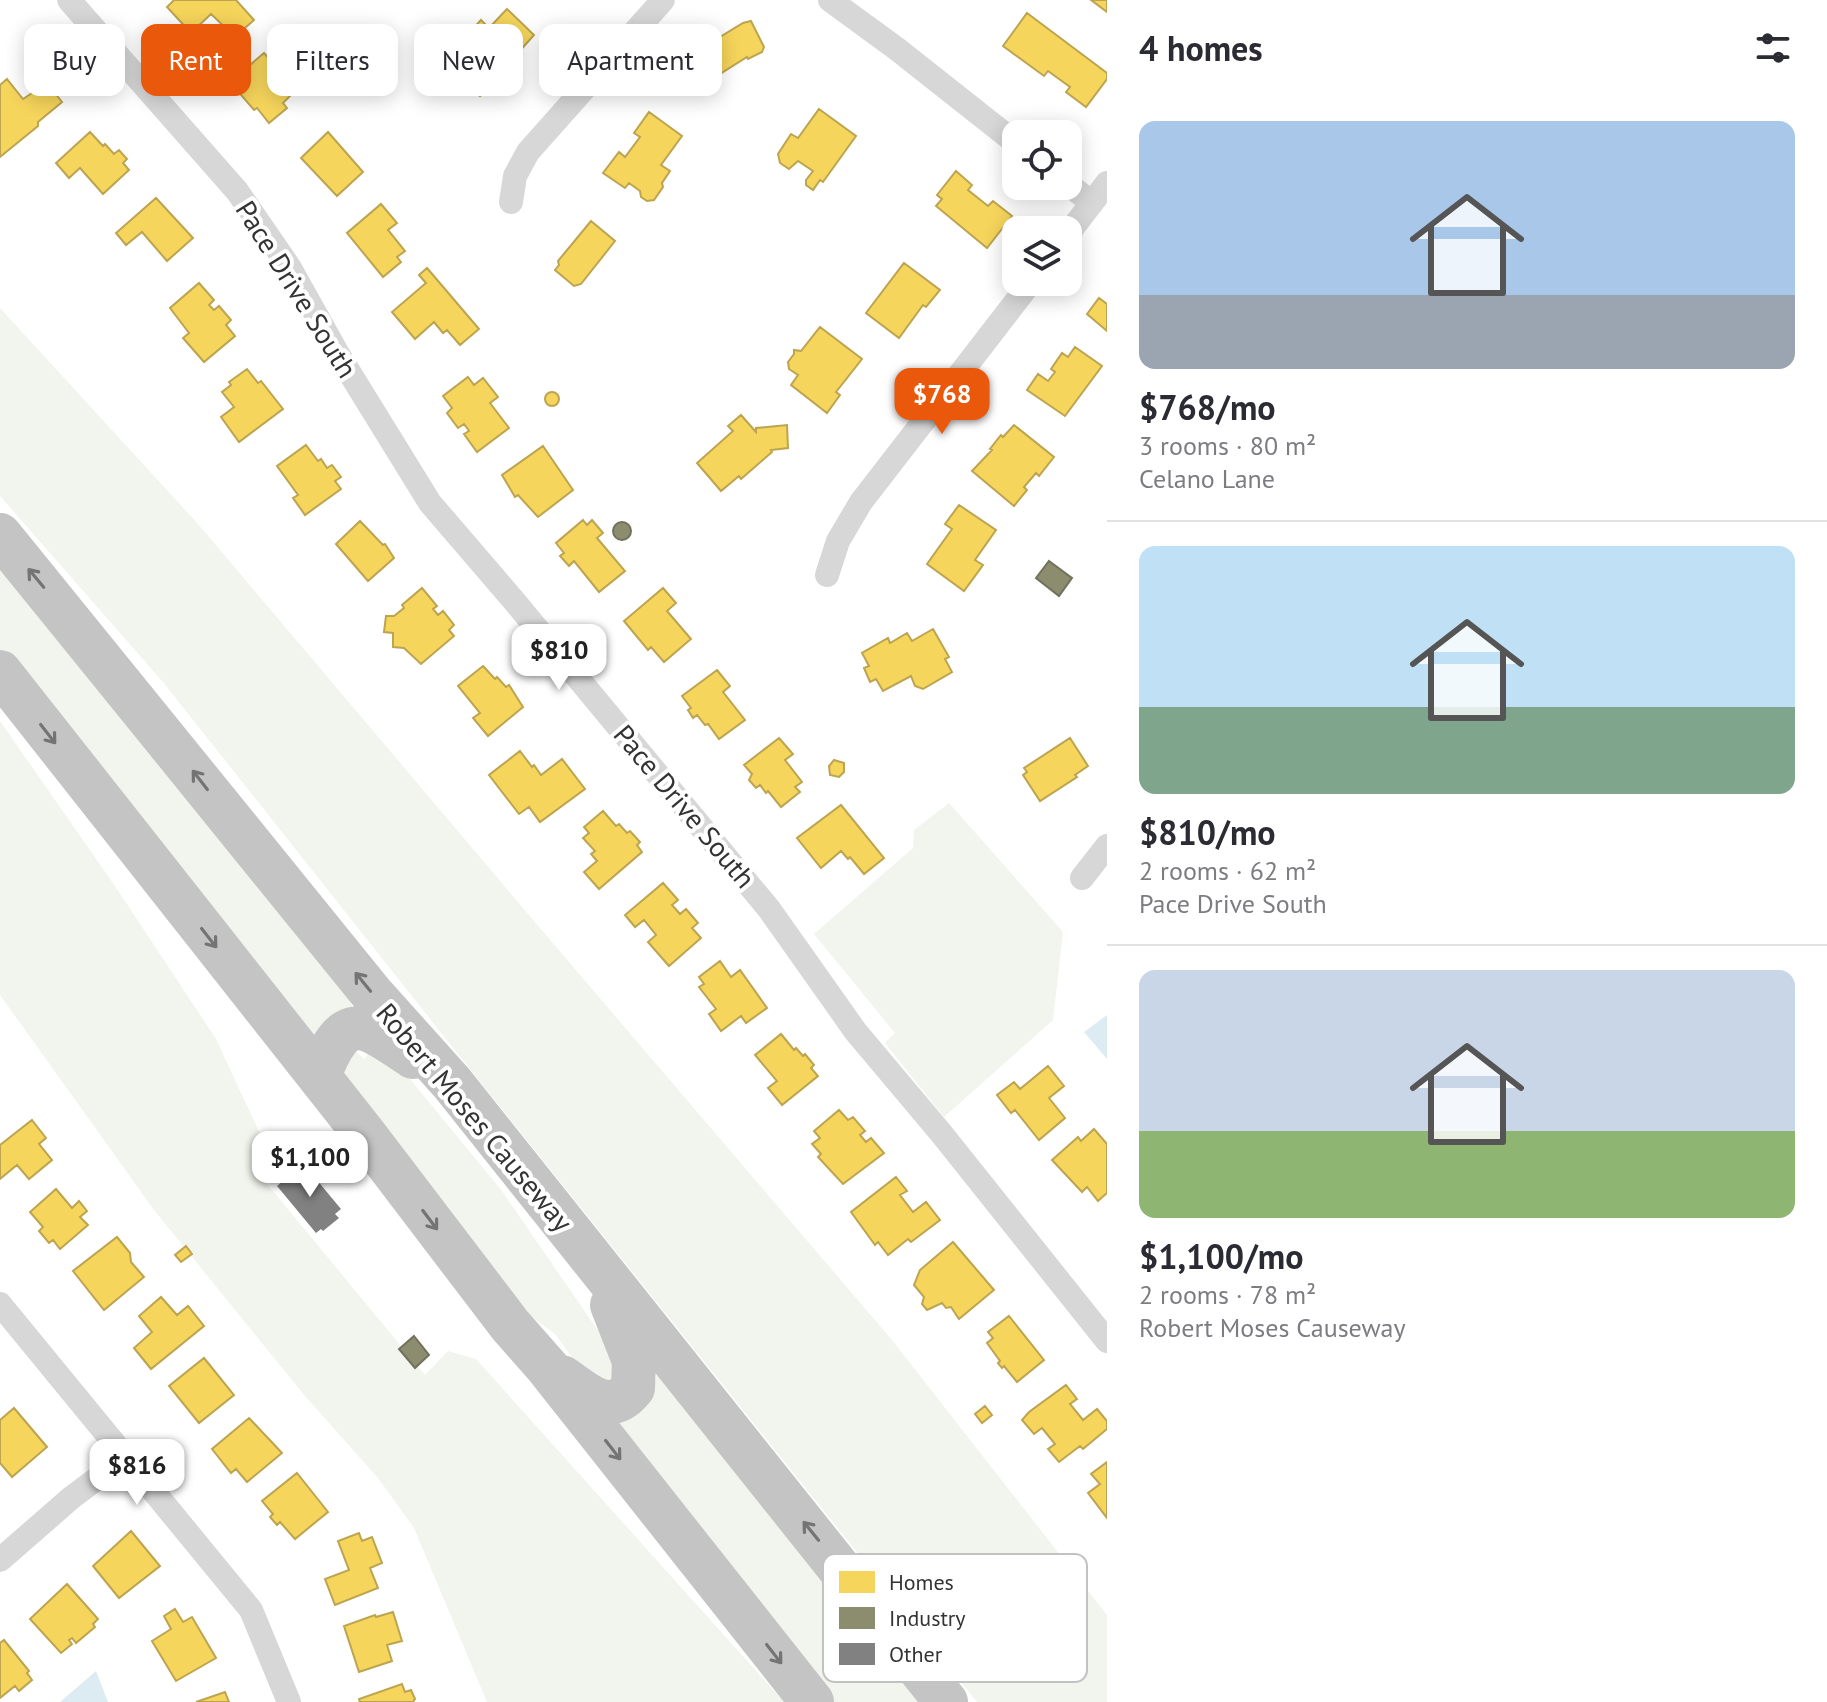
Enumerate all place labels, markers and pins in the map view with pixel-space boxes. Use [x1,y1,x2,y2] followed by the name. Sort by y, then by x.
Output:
[895,368,989,436] pin: $768
[512,624,606,692] pin: $810
[245,1131,375,1199] pin: $1,100
[90,1439,184,1507] pin: $816

